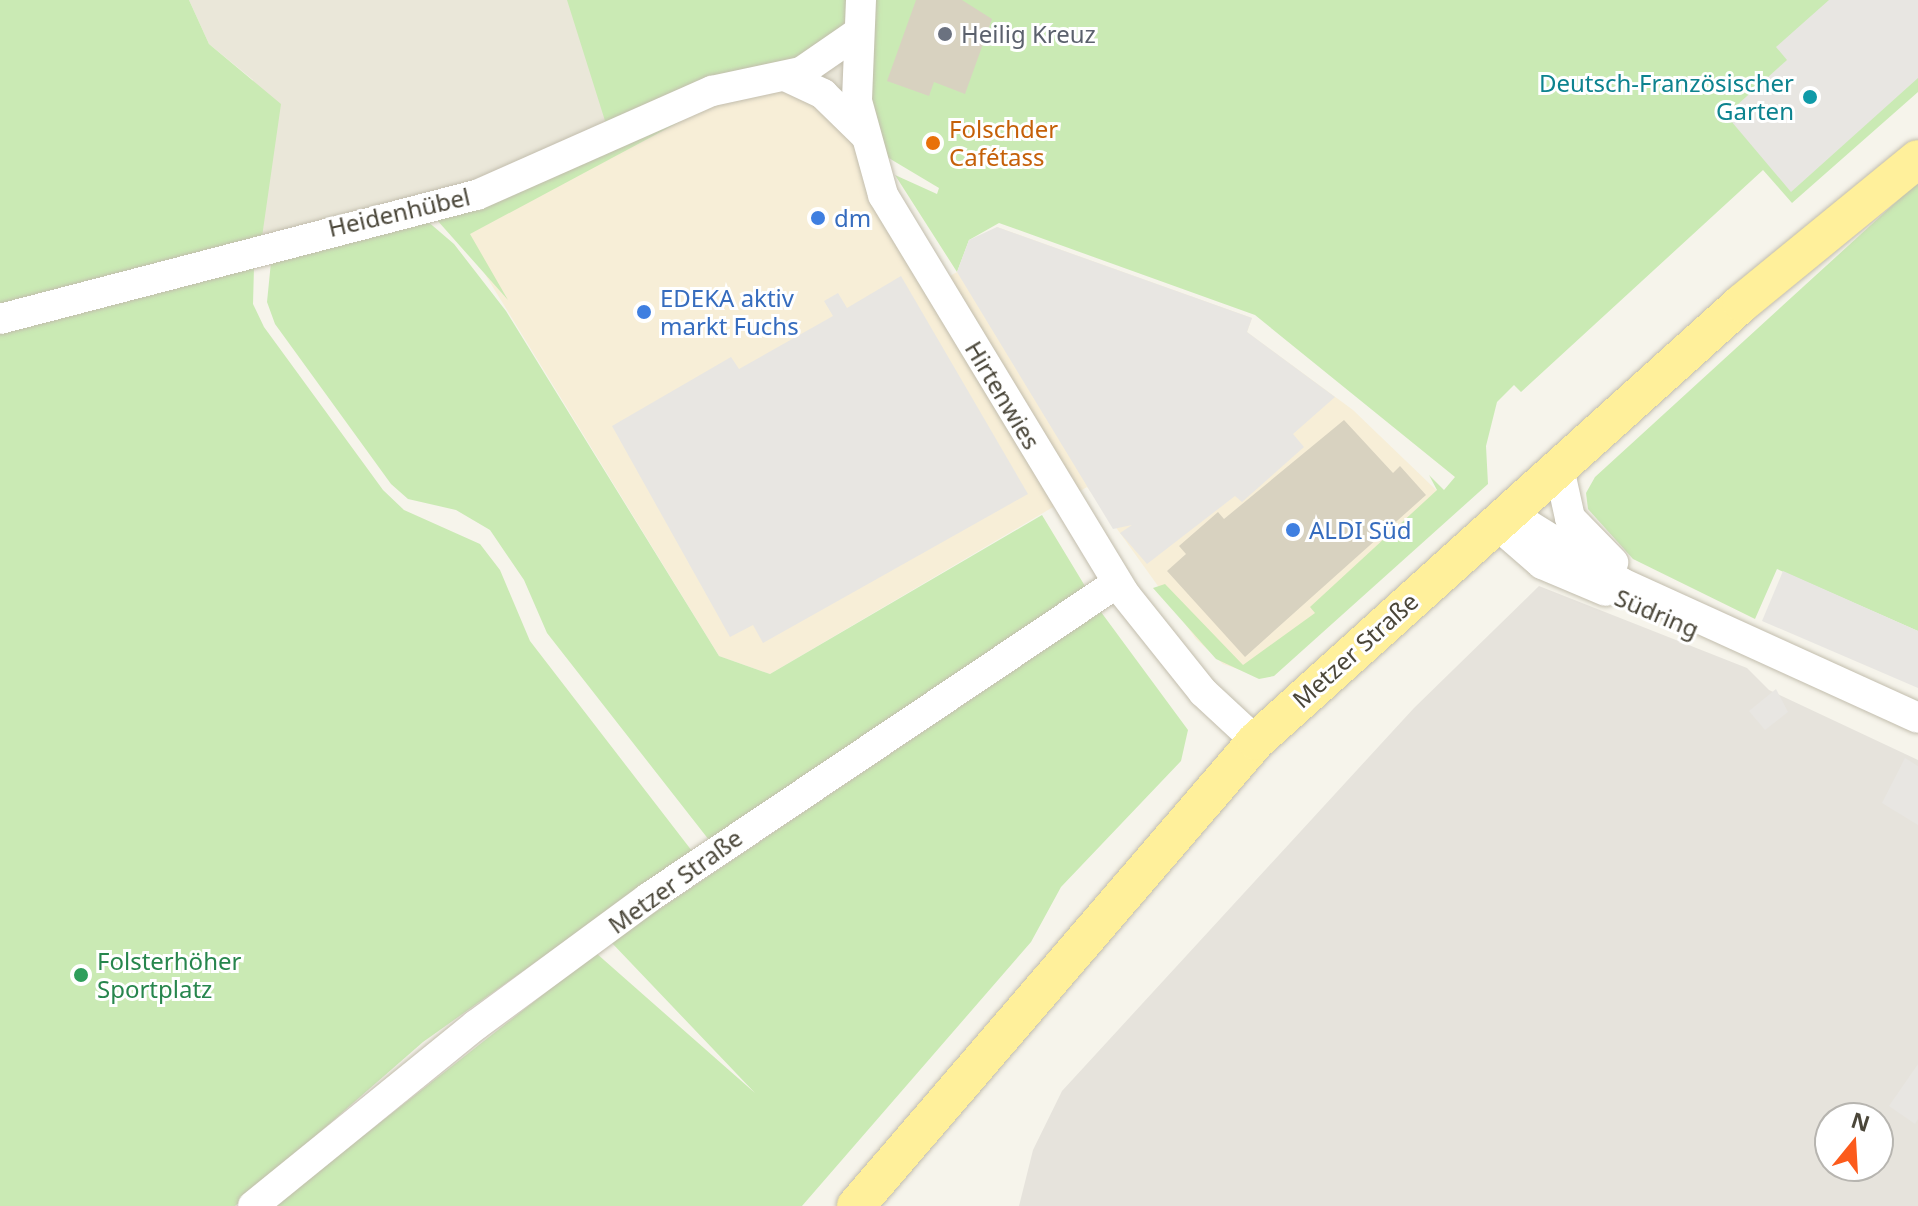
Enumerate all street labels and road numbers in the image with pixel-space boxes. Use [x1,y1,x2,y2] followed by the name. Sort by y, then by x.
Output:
[325,182,473,242] street label: Heidenhübel
[959,336,1047,454] street label: Hirtenwies
[1611,582,1703,644] street label: Südring
[1287,586,1423,714] street label: Metzer Straße
[602,823,748,939] street label: Metzer Straße

